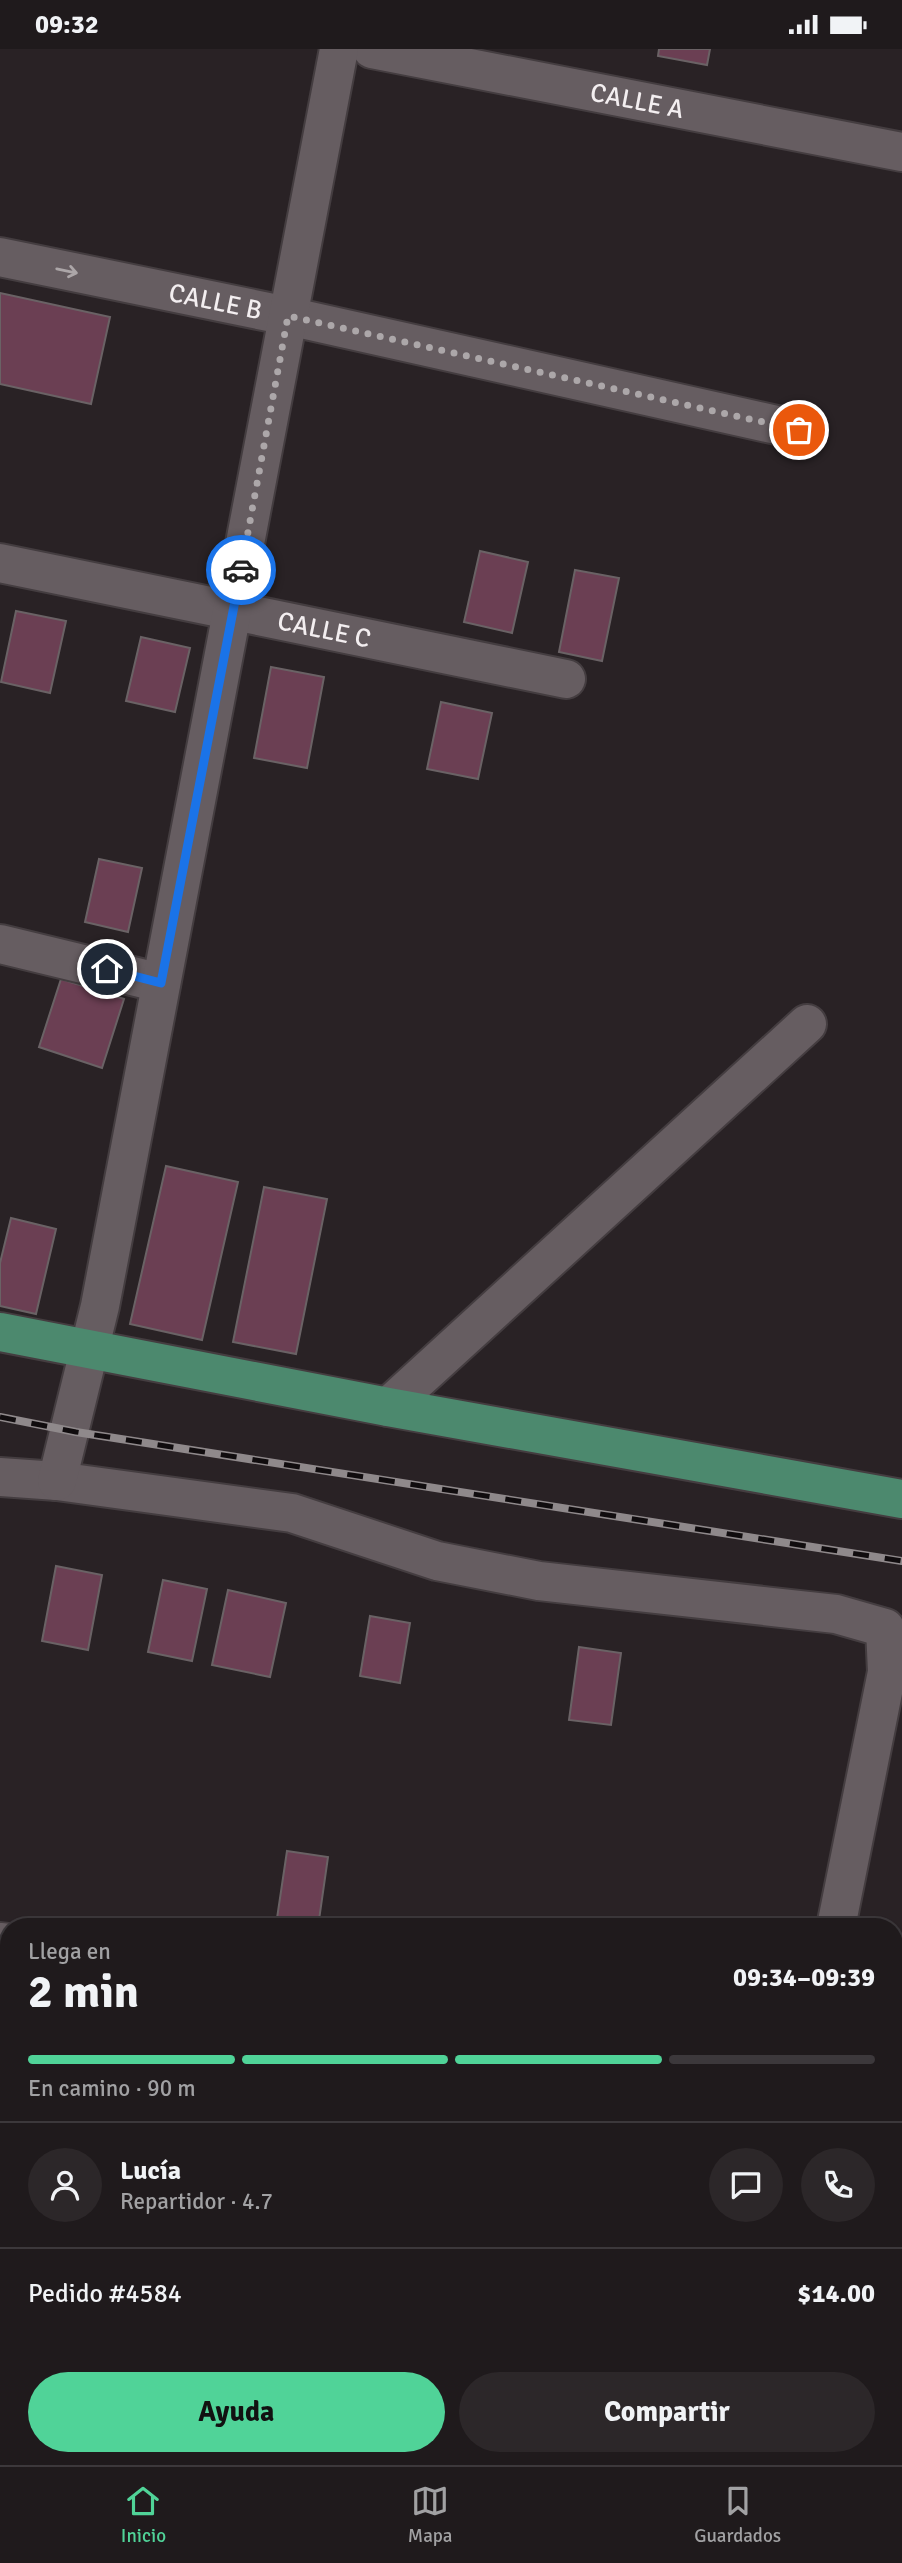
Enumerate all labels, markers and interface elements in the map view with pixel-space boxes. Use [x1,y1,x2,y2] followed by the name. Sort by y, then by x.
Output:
[35,9,99,41] text: 09:32
[587,77,686,126] street label: CALLE A
[55,264,78,278] one-way arrow
[166,277,265,327] street label: CALLE B
[769,400,829,460] pin
[780,411,818,449] icon: bag
[206,535,276,605] courier
[222,551,260,589] icon: car
[275,605,374,656] street label: CALLE C
[77,939,137,999] pin
[88,950,126,988] icon: home
[28,1937,111,1966] text: Llega en
[733,1962,875,1994] text: 09:34–09:39
[28,1964,139,2020] text: 2 min
[28,2074,196,2103] text: En camino · 90 m
[28,2148,102,2222] button: person
[709,2148,783,2222] button: chat
[801,2148,875,2222] button: phone
[120,2155,181,2187] text: Lucía
[120,2187,273,2216] text: Repartidor · 4.7
[28,2278,182,2310] text: Pedido #4584
[797,2278,875,2310] text: $14.00
[28,2372,445,2452] button: Ayuda
[459,2372,875,2452] button: Compartir
[121,2482,166,2548] tab: Inicio
[408,2482,453,2548] tab: Mapa
[694,2482,781,2548] tab: Guardados

